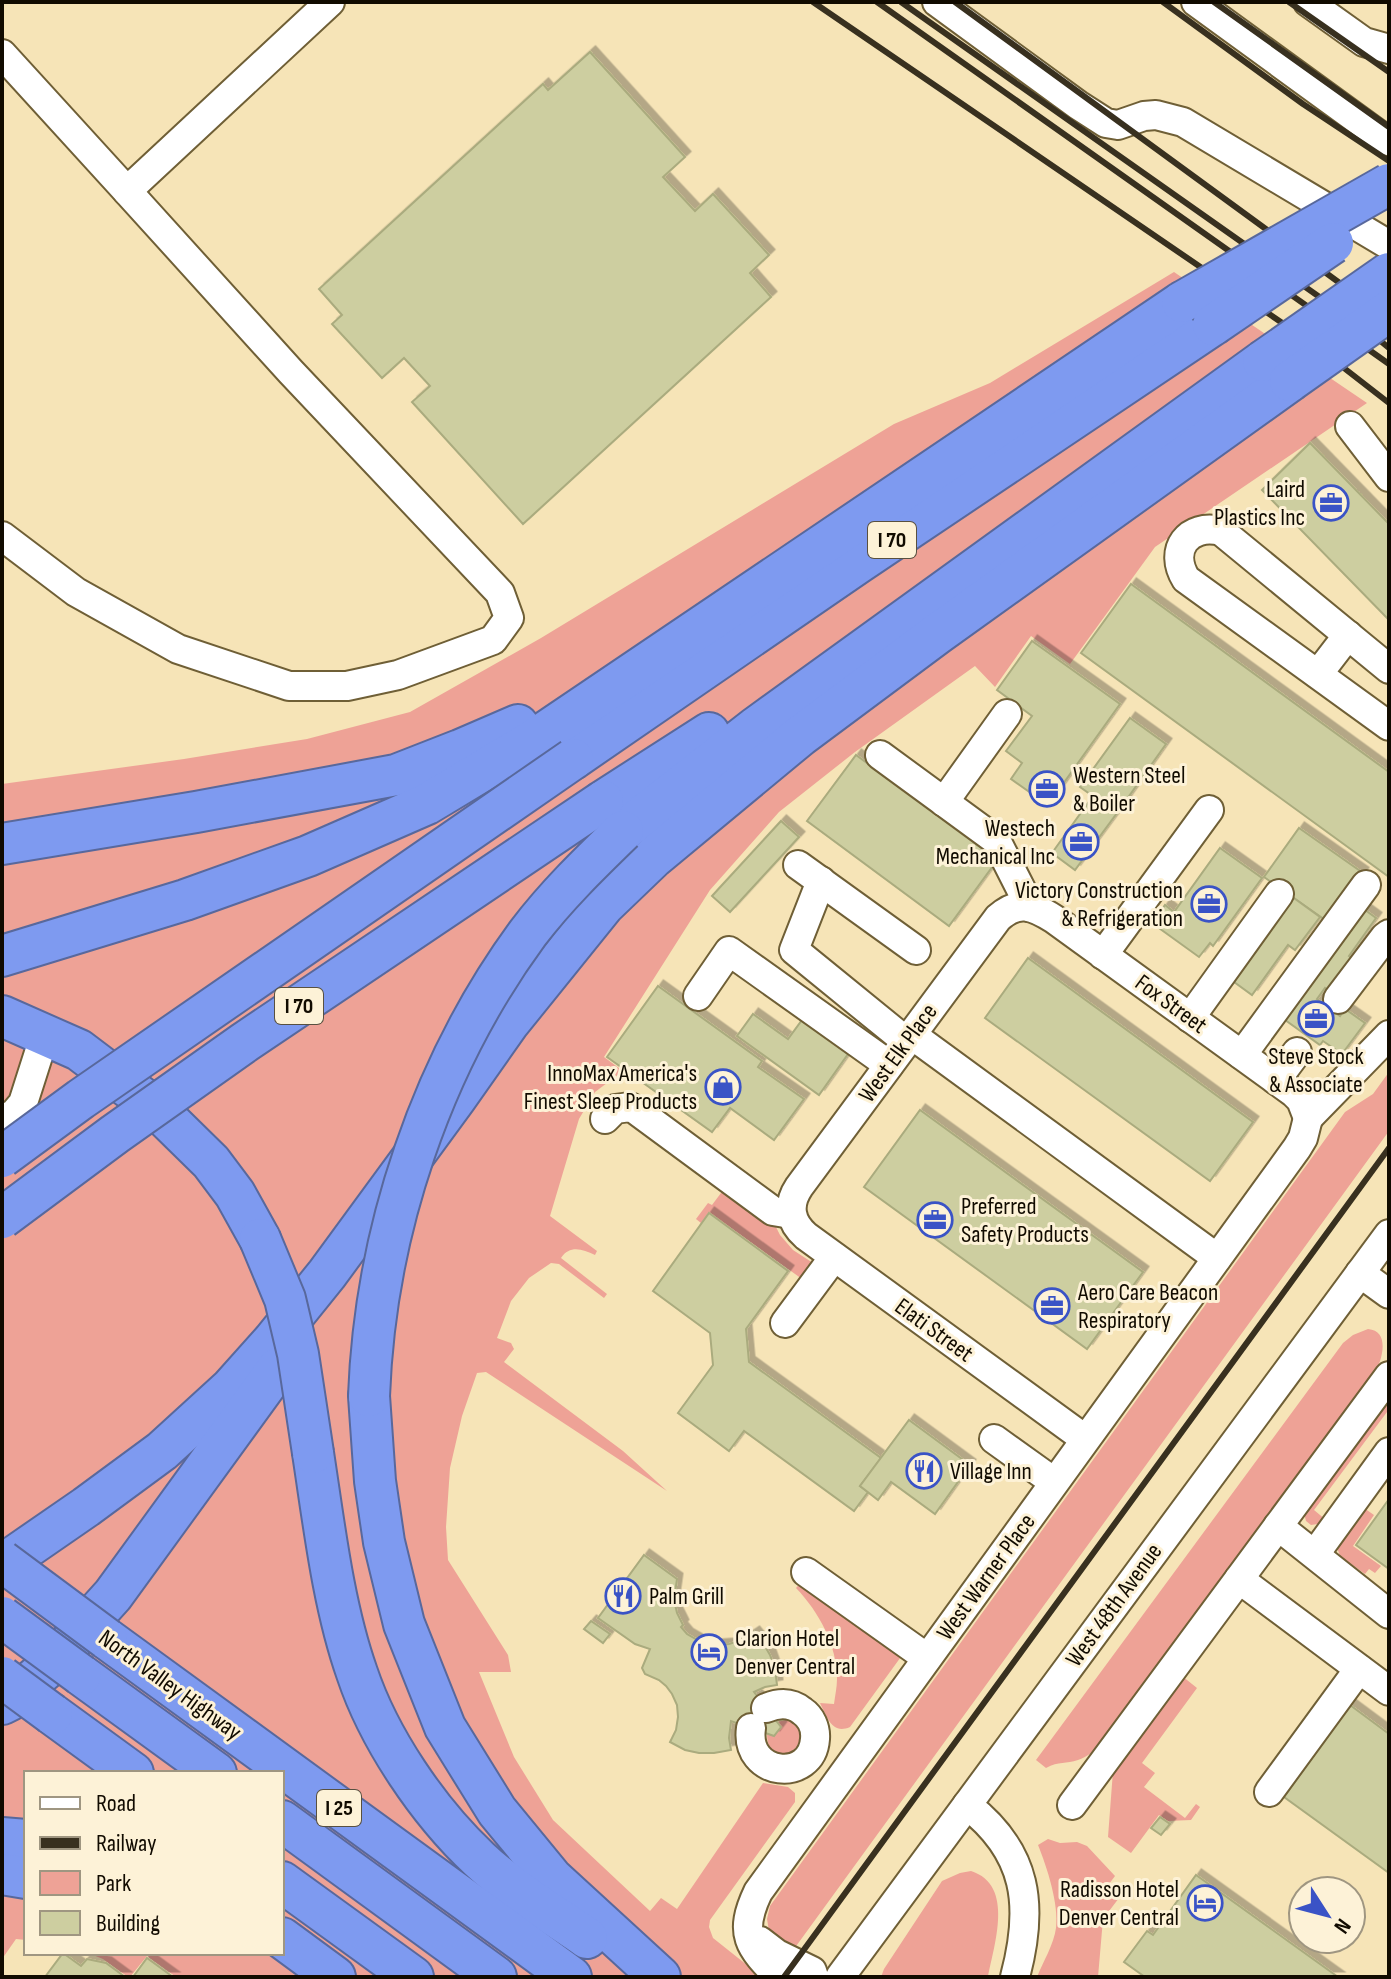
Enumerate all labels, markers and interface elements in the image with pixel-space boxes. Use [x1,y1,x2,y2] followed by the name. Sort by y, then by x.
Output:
[1214,475,1305,532] place label: Laird Plastics Inc
[1312,484,1350,522] office icon: Laird Plastics Inc
[868,522,916,558] road number: I 70
[1073,761,1185,818] place label: Western Steel & Boiler
[1028,770,1066,808] office icon: Western Steel & Boiler
[936,814,1055,871] place label: Westech Mechanical Inc
[1062,823,1100,861] office icon: Westech Mechanical Inc
[1015,876,1183,933] place label: Victory Construction & Refrigeration
[1190,885,1228,923] office icon: Victory Construction & Refrigeration
[1129,968,1213,1040] street label: Fox Street
[275,988,323,1024] road number: I 70
[852,998,944,1108] street label: West Elk Place
[1297,1000,1335,1038] office icon: Steve Stock & Associate
[1268,1042,1364,1099] place label: Steve Stock & Associate
[524,1059,697,1116] place label: InnoMax America's Finest Sleep Products
[704,1068,742,1106] shop icon: InnoMax America's Finest Sleep Products
[961,1192,1089,1249] place label: Preferred Safety Products
[916,1201,954,1239] office icon: Preferred Safety Products
[1077,1278,1218,1335] place label: Aero Care Beacon Respiratory
[1033,1287,1071,1325] office icon: Aero Care Beacon Respiratory
[889,1292,979,1368] street label: Elati Street
[905,1452,943,1490] restaurant icon: Village Inn
[950,1457,1032,1486] place label: Village Inn
[930,1508,1042,1646] street label: West Warner Place
[1060,1538,1168,1672] street label: West 48th Avenue
[604,1577,642,1615] restaurant icon: Palm Grill
[649,1582,724,1611] place label: Palm Grill
[93,1623,247,1747] street label: North Valley Highway
[735,1624,855,1681] place label: Clarion Hotel Denver Central
[690,1633,728,1671] hotel icon: Clarion Hotel Denver Central
[24,1771,284,1955] legend
[96,1789,136,1818] text: Road
[317,1790,361,1826] road number: I 25
[96,1829,156,1858] text: Railway
[96,1869,131,1898] text: Park
[1059,1875,1179,1932] place label: Radisson Hotel Denver Central
[1287,1875,1367,1955] north arrow
[1186,1884,1224,1922] hotel icon: Radisson Hotel Denver Central
[96,1909,160,1938] text: Building
[1328,1913,1356,1939] text: N

